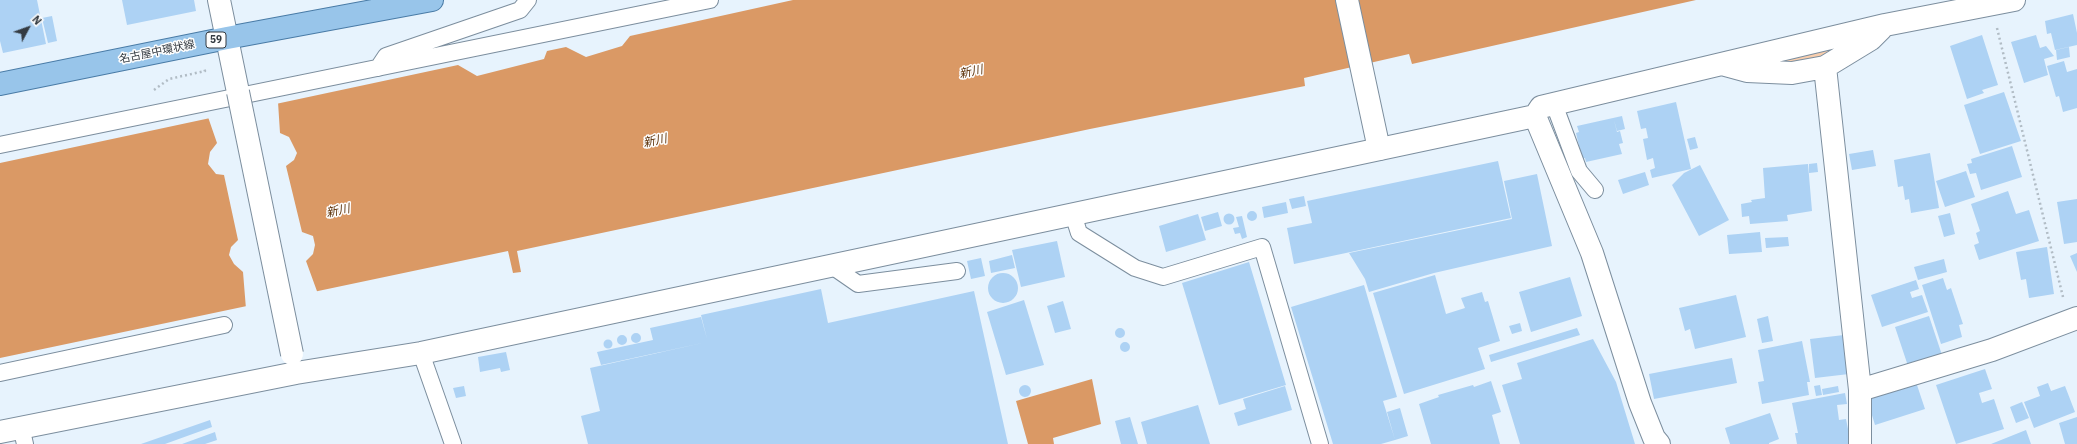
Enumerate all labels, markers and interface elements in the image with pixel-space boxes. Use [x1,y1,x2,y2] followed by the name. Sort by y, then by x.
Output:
[8,8,48,48] north arrow
[29,13,45,28] text: N
[206,32,226,48] road number: 59
[118,38,196,66] street label: 名古屋中環状線
[958,62,984,82] water label: 新川
[642,131,668,151] water label: 新川
[325,201,351,221] water label: 新川

